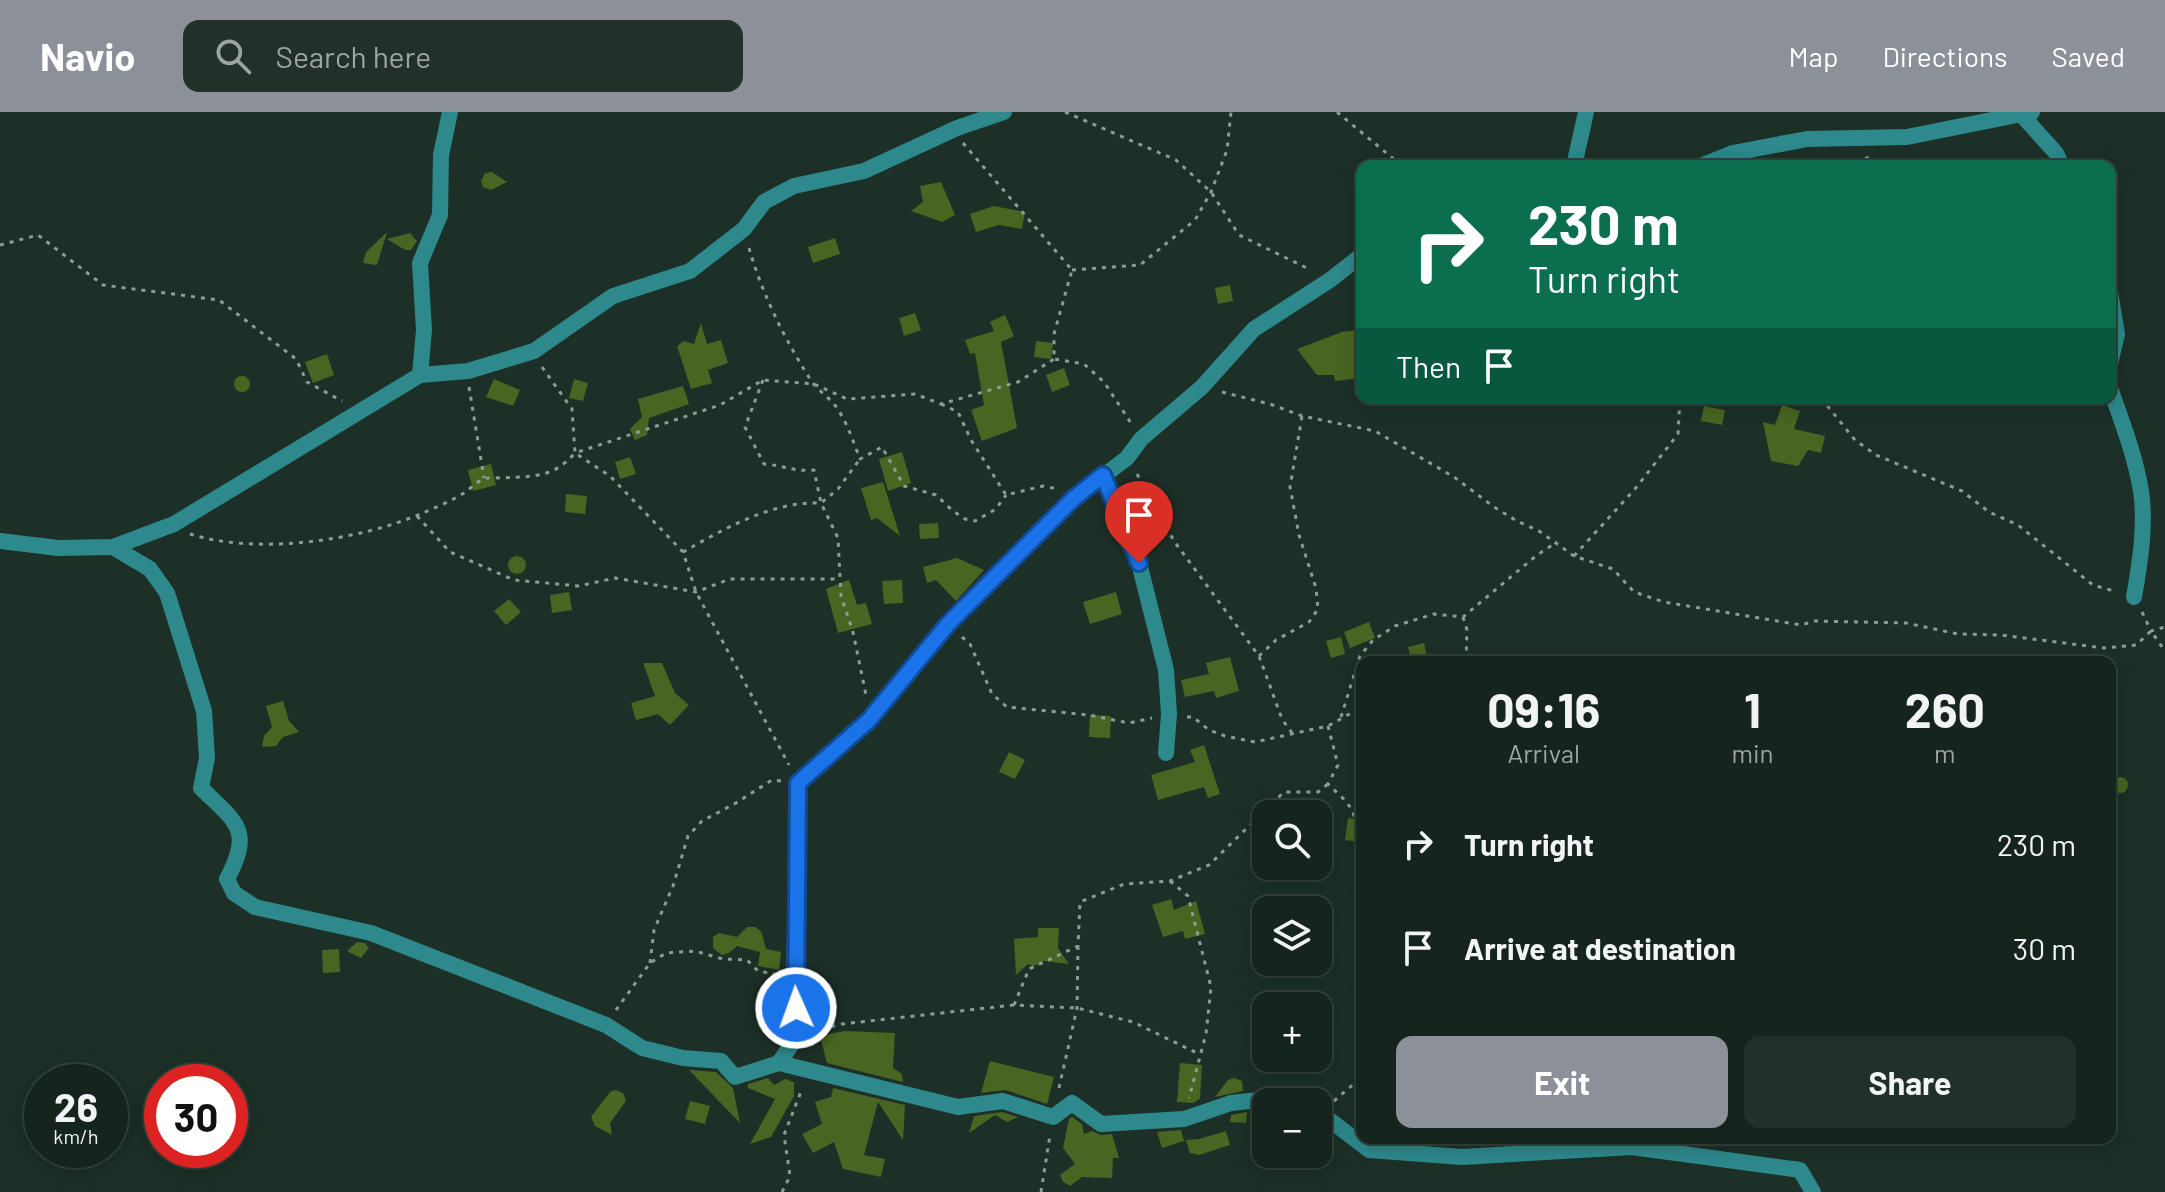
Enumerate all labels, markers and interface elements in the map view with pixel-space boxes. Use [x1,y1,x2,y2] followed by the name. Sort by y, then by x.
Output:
[183,20,743,92] search box
[40,33,135,79] text: Navio
[211,34,255,78] icon: search
[275,38,431,74] text: Search here
[1789,39,1838,73] text: Map
[1882,39,2008,73] text: Directions
[2052,39,2125,73] text: Saved
[1528,189,1679,256] text: 230 m
[1396,192,1500,296] icon: right
[1528,257,1680,300] text: Turn right
[1477,344,1521,388] icon: arrive
[1396,348,1461,384] text: Then
[1105,481,1173,563] pin
[1117,493,1161,537] icon: arrive
[1487,680,1600,738] text: 09:16
[1744,680,1761,738] text: 1
[1905,680,1985,738] text: 260
[1507,737,1580,768] text: Arrival
[1731,737,1774,768] text: min
[1934,737,1956,768] text: m
[1252,800,1332,1168] map controls
[1252,800,1332,880] button: search
[1396,822,1440,866] icon: right
[1464,826,1594,862] text: Turn right
[1997,826,2076,862] text: 230 m
[1252,896,1332,976] button: layers
[1396,926,1440,970] icon: arrive
[1464,930,1736,966] text: Arrive at destination
[2013,930,2076,966] text: 30 m
[754,966,838,1050] position arrow
[1252,992,1332,1072] button: +
[1396,1036,1728,1128] button: Exit
[1744,1036,2076,1128] button: Share
[144,1064,248,1168] speed limit sign: 30
[54,1082,98,1130] text: 26
[1252,1088,1332,1168] button: −
[53,1124,99,1148] text: km/h

